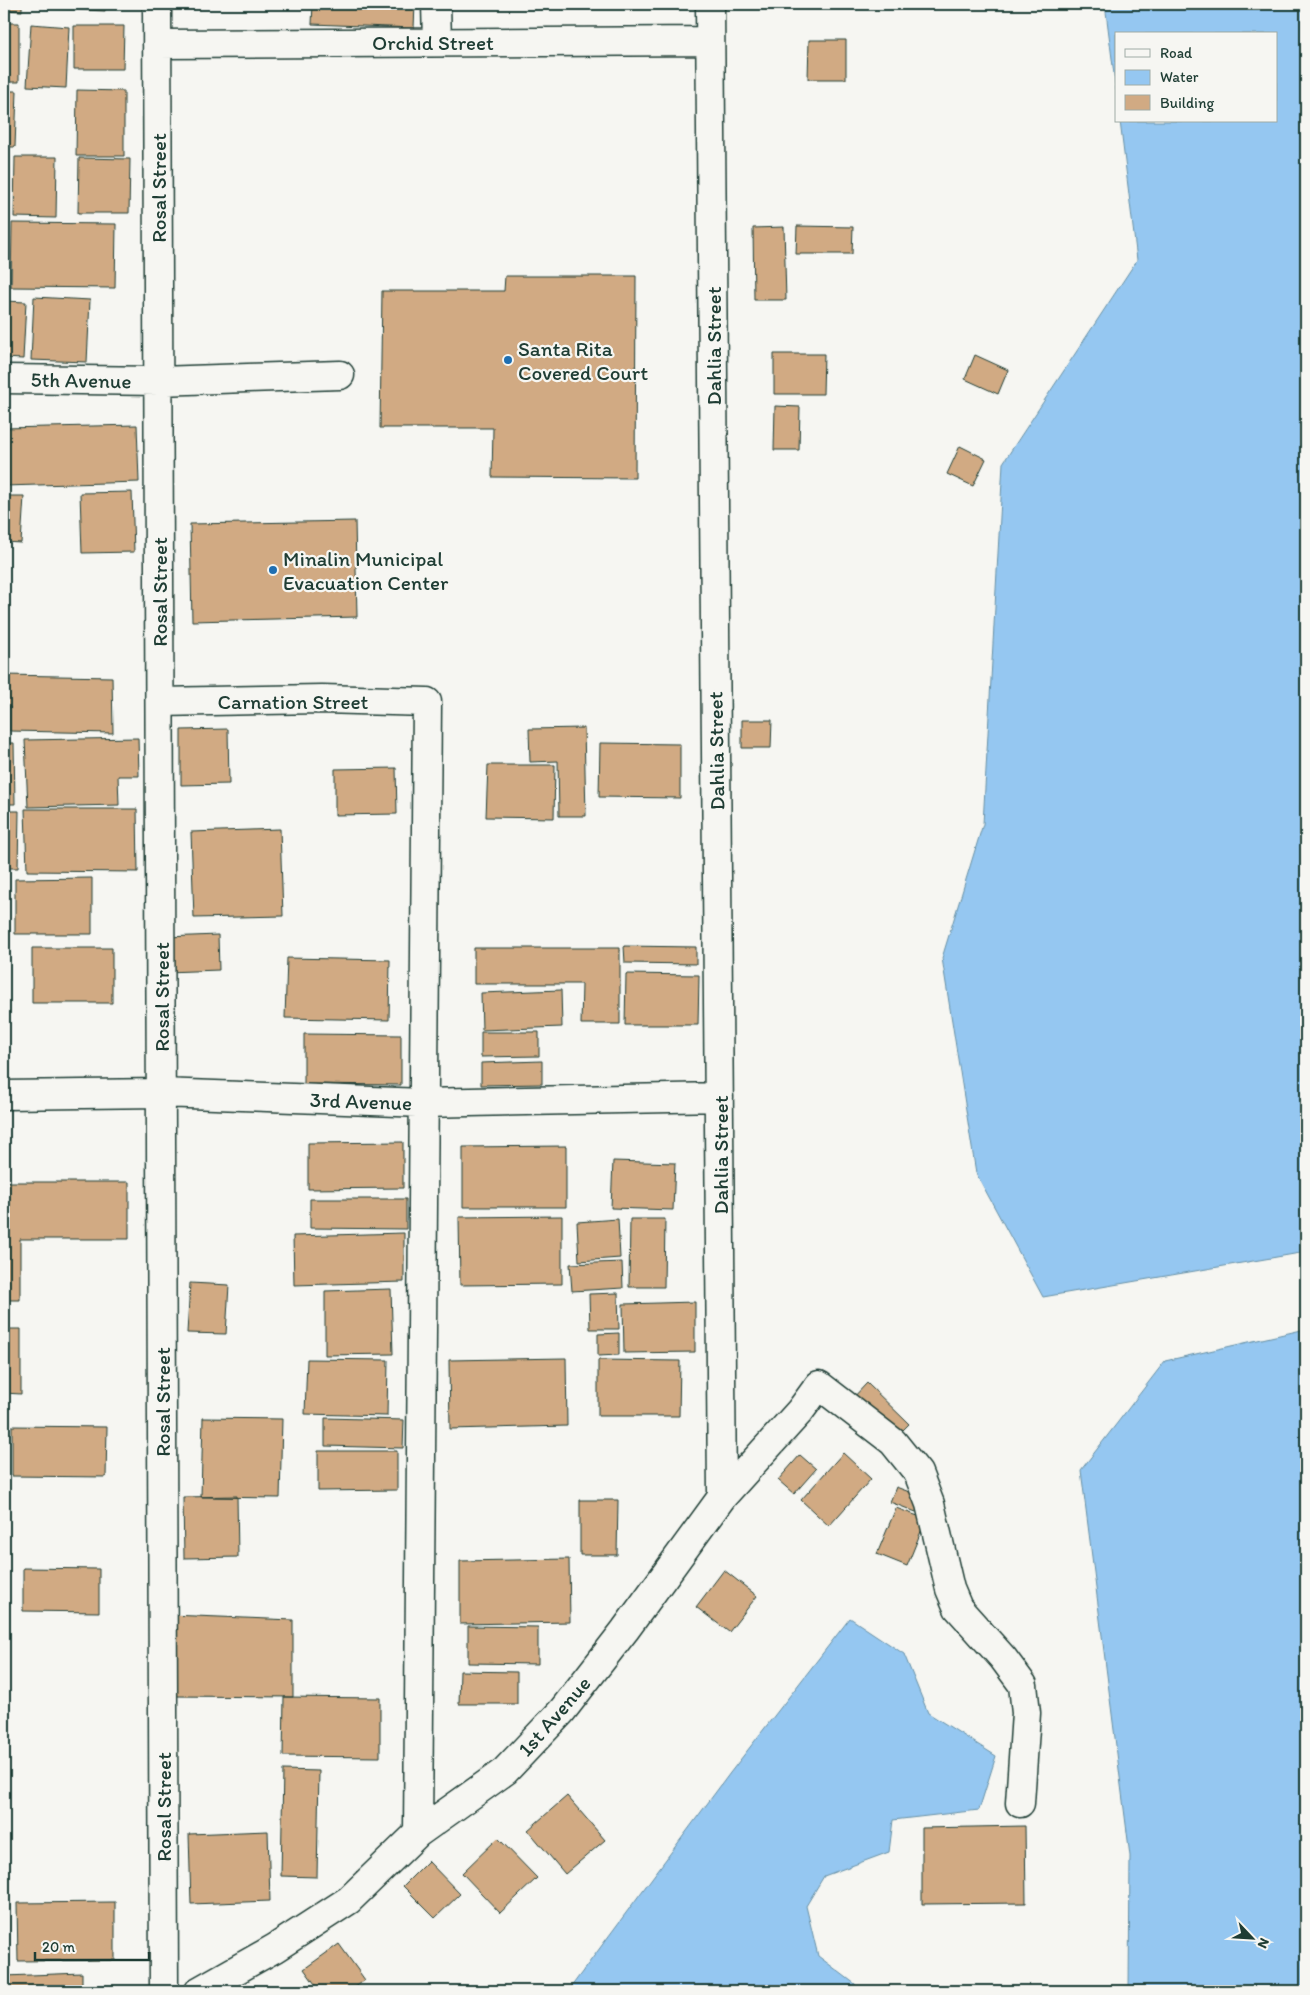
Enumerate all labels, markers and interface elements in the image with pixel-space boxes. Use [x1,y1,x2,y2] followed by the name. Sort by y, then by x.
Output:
[372,30,494,55] street label: Orchid Street
[1115,32,1278,122] legend
[1160,44,1193,62] text: Road
[1160,68,1199,86] text: Water
[1160,94,1214,112] text: Building
[146,133,171,243] street label: Rosal Street
[701,286,726,405] street label: Dahlia Street
[518,336,648,385] place label: Santa Rita Covered Court
[502,354,514,366] marker: Santa Rita Covered Court
[30,367,132,393] street label: 5th Avenue
[147,537,172,647] street label: Rosal Street
[283,546,449,595] place label: Minalin Municipal Evacuation Center
[267,564,279,576] marker: Minalin Municipal Evacuation Center
[218,689,369,714] street label: Carnation Street
[702,691,730,811] street label: Dahlia Street
[149,942,174,1052] street label: Rosal Street
[309,1087,413,1115] street label: 3rd Avenue
[708,1095,733,1214] street label: Dahlia Street
[150,1347,175,1457] street label: Rosal Street
[512,1671,596,1761] street label: 1st Avenue
[151,1752,176,1862] street label: Rosal Street
[1228,1912,1278,1962] north arrow
[35,1930,149,1962] scale bar
[1254,1935,1273,1951] text: N
[42,1938,76,1956] text: 20 m

